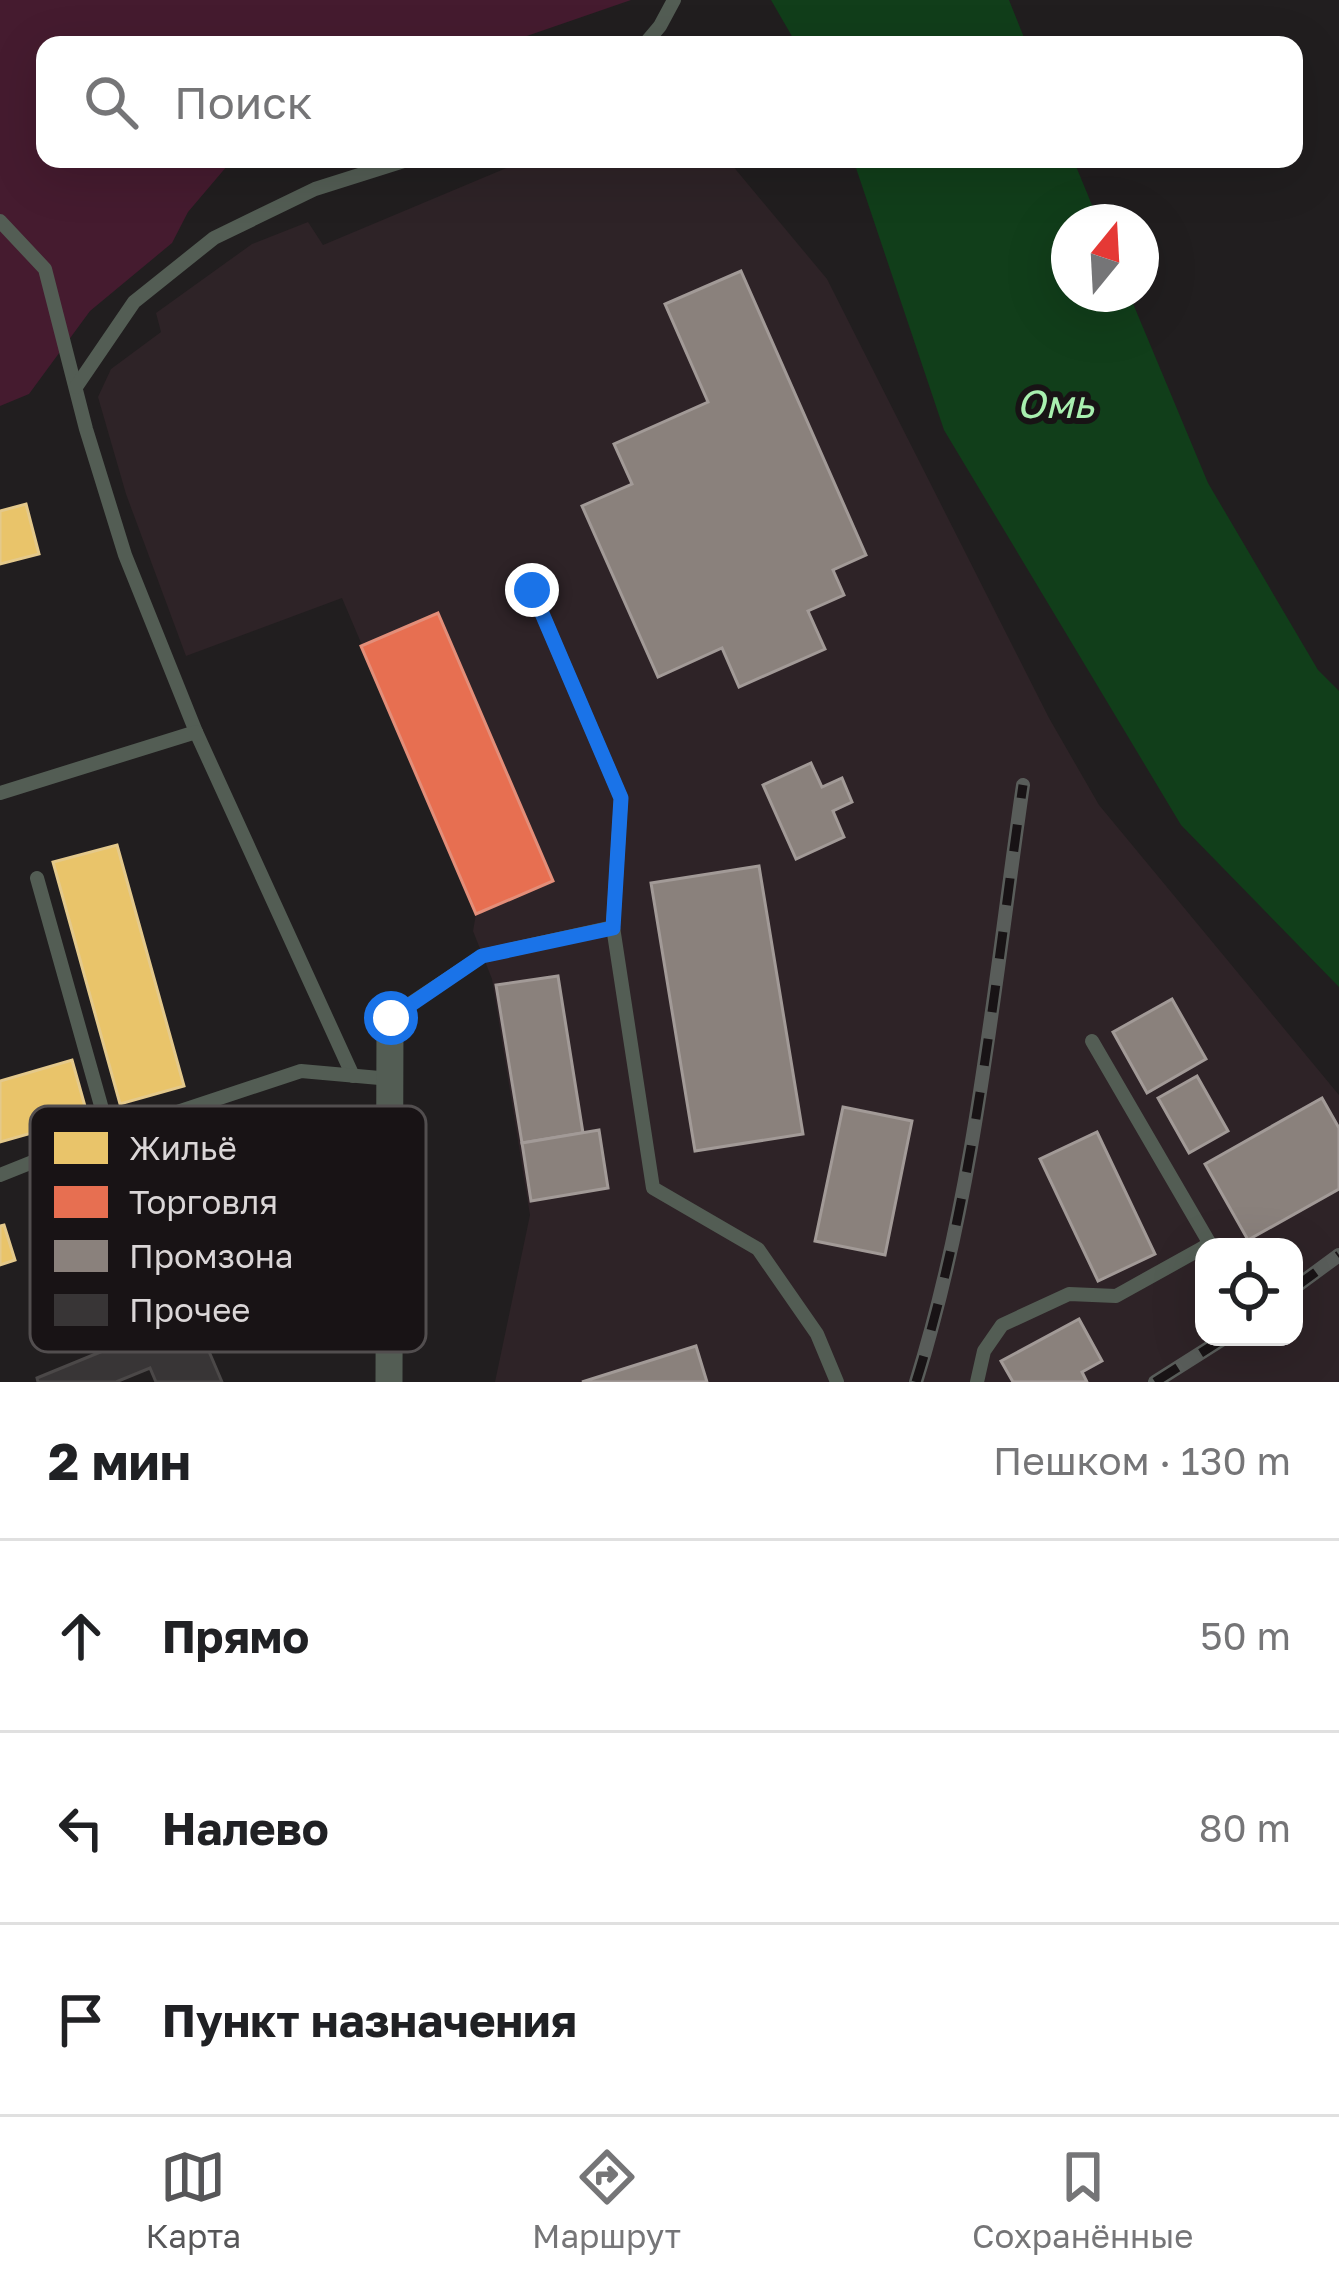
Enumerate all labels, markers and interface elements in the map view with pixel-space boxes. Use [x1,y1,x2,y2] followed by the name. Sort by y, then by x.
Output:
[36,36,1303,168] search box
[78,69,144,135] icon: search
[174,75,313,129] text: Поиск
[1051,204,1159,312] north arrow
[1016,380,1095,427] water label: Омь
[505,563,559,617] route end
[364,991,418,1045] route start
[30,1106,426,1352] legend
[129,1128,237,1167] text: Жильё
[129,1182,278,1221] text: Торговля
[129,1236,294,1275] text: Промзона
[1195,1238,1303,1346] map controls
[1195,1238,1303,1346] button: locate
[129,1290,250,1329] text: Прочее
[48,1430,191,1491] text: 2 мин
[993,1437,1291,1484] text: Пешком · 130 m
[48,1603,114,1669] icon: ahead
[162,1609,309,1663] text: Прямо
[1200,1612,1291,1659] text: 50 m
[48,1795,114,1861] icon: left
[162,1801,329,1855] text: Налево
[1199,1804,1291,1851] text: 80 m
[48,1987,114,2053] icon: arrive
[162,1993,577,2047] text: Пункт назначения
[146,2144,241,2255] tab: Карта
[532,2144,681,2255] tab: Маршрут
[972,2144,1193,2255] tab: Сохранённые

